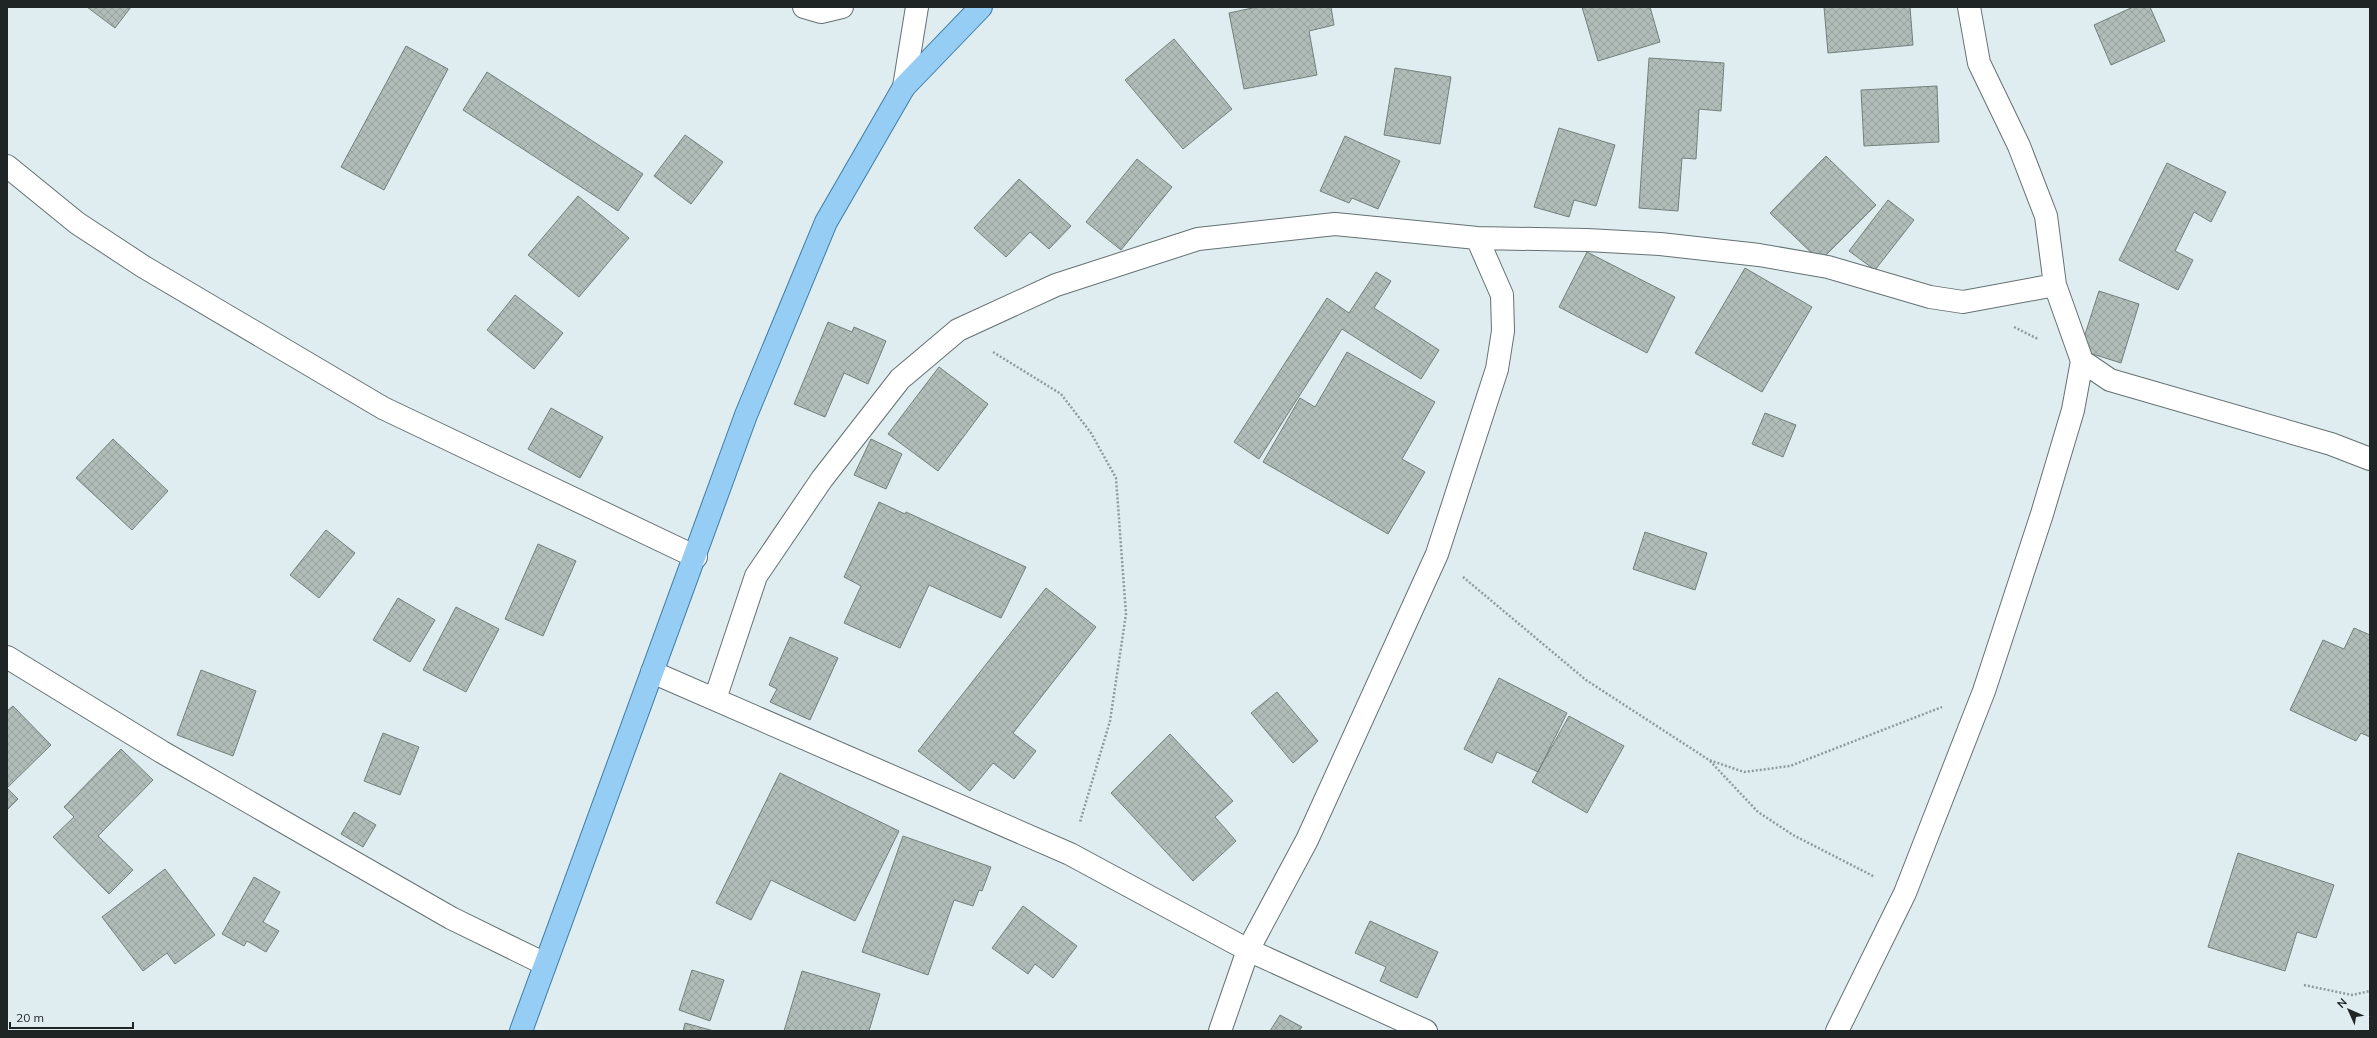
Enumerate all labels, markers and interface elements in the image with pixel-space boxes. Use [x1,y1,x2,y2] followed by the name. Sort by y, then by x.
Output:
[2329,990,2369,1030] north arrow
[2334,995,2350,1011] text: N
[10,1004,133,1030] scale bar
[16,1010,44,1025] text: 20 m

